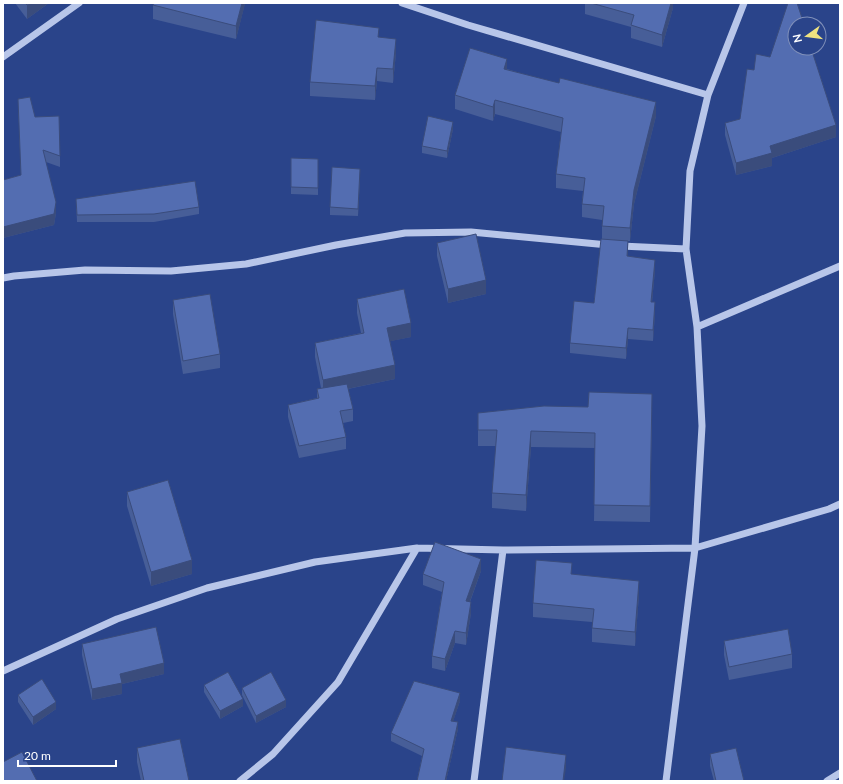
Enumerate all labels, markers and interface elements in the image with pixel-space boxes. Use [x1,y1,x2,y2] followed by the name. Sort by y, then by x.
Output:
[787,16,827,56] north arrow
[789,33,804,44] text: N
[18,742,116,768] scale bar
[24,748,51,763] text: 20 m

